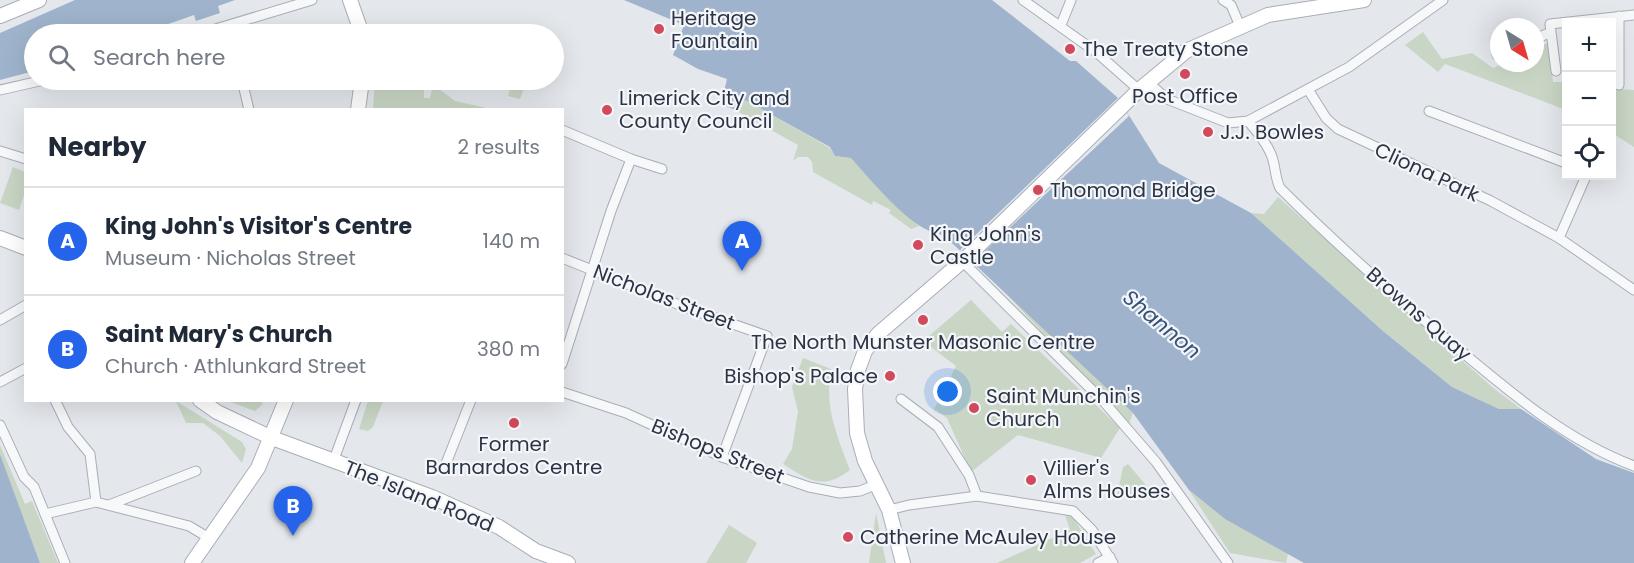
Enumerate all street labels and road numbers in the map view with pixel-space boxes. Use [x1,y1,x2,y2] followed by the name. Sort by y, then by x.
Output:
[1370,136,1485,209] street label: Cliona Park
[589,257,739,337] street label: Nicholas Street
[1360,261,1478,367] street label: Browns Quay
[647,412,789,490] street label: Bishops Street
[340,453,498,539] street label: The Island Road

